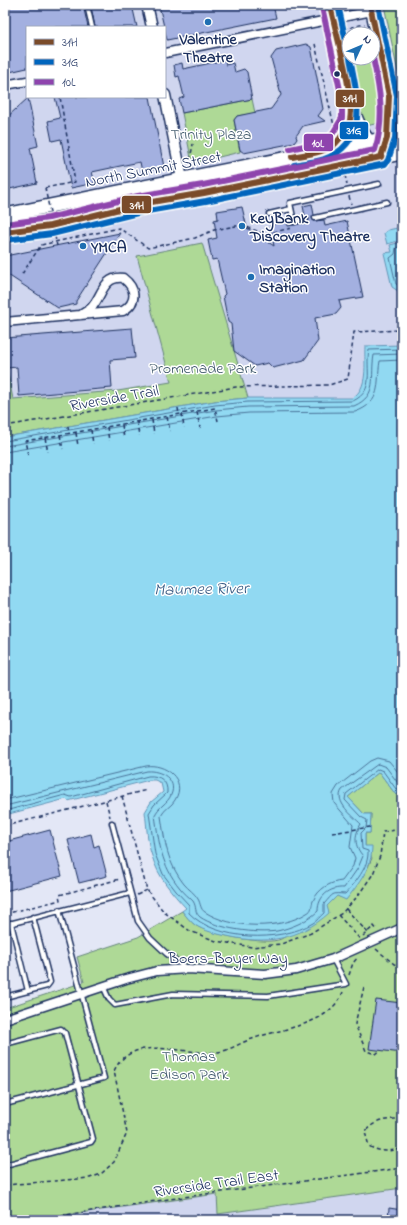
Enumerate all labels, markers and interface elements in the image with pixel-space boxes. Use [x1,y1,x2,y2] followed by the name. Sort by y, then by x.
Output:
[203,17,213,27] marker: Valentine Theatre
[26,26,166,98] legend
[341,26,381,66] north arrow
[178,28,237,70] place label: Valentine Theatre
[359,32,376,48] text: N
[62,34,78,52] text: 31H
[62,54,78,72] text: 31G
[332,69,342,79] unlabelled marker
[62,74,76,92] text: 10L
[335,89,365,108] line badge: 31H
[342,91,358,107] text: 31H
[339,121,369,140] line badge: 31G
[170,123,252,147] park label: Trinity Plaza
[346,123,362,139] text: 31G
[303,133,334,152] line badge: 10L
[312,136,325,152] text: 10L
[83,145,224,195] street label: North Summit Street
[121,195,152,214] line badge: 31H
[129,198,145,214] text: 31H
[249,207,371,250] place label: KeyBank Discovery Theatre
[237,221,247,231] marker: KeyBank Discovery Theatre
[90,236,127,260] place label: YMCA
[78,241,88,251] marker: YMCA
[259,258,335,300] place label: Imagination Station
[246,272,256,282] marker: Imagination Station
[150,357,257,381] park label: Promenade Park
[68,379,161,419] street label: Riverside Trail
[154,576,251,603] water label: Maumee River
[167,947,288,971] street label: Boers-Boyer Way
[150,1045,229,1087] park label: Thomas Edison Park
[152,1163,281,1205] street label: Riverside Trail East

